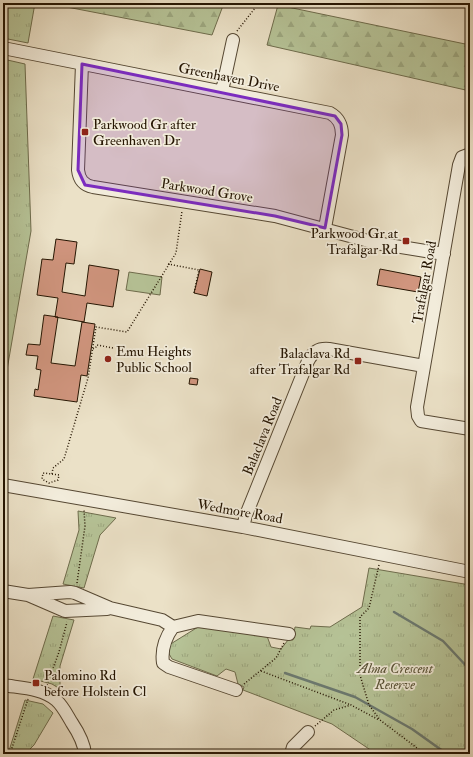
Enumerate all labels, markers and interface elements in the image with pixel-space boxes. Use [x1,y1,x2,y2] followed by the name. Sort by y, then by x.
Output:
[177,59,281,96] street label: Greenhaven Drive
[93,116,197,149] place label: Parkwood Gr after Greenhaven Dr
[80,127,90,137] marker: Parkwood Gr after Greenhaven Dr
[160,175,254,206] street label: Parkwood Grove
[311,225,398,258] place label: Parkwood Gr at Trafalgar Rd
[401,236,411,246] marker: Parkwood Gr at Trafalgar Rd
[409,239,440,325] street label: Trafalgar Road
[116,343,192,376] place label: Emu Heights Public School
[250,345,350,378] place label: Balaclava Rd after Trafalgar Rd
[103,354,113,364] marker: Emu Heights Public School
[353,356,363,366] marker: Balaclava Rd after Trafalgar Rd
[239,394,286,478] street label: Balaclava Road
[195,495,284,527] street label: Wedmore Road
[355,660,434,693] park label: Alma Crescent Reserve
[44,667,147,700] place label: Palomino Rd before Holstein Cl
[31,678,41,688] marker: Palomino Rd before Holstein Cl

